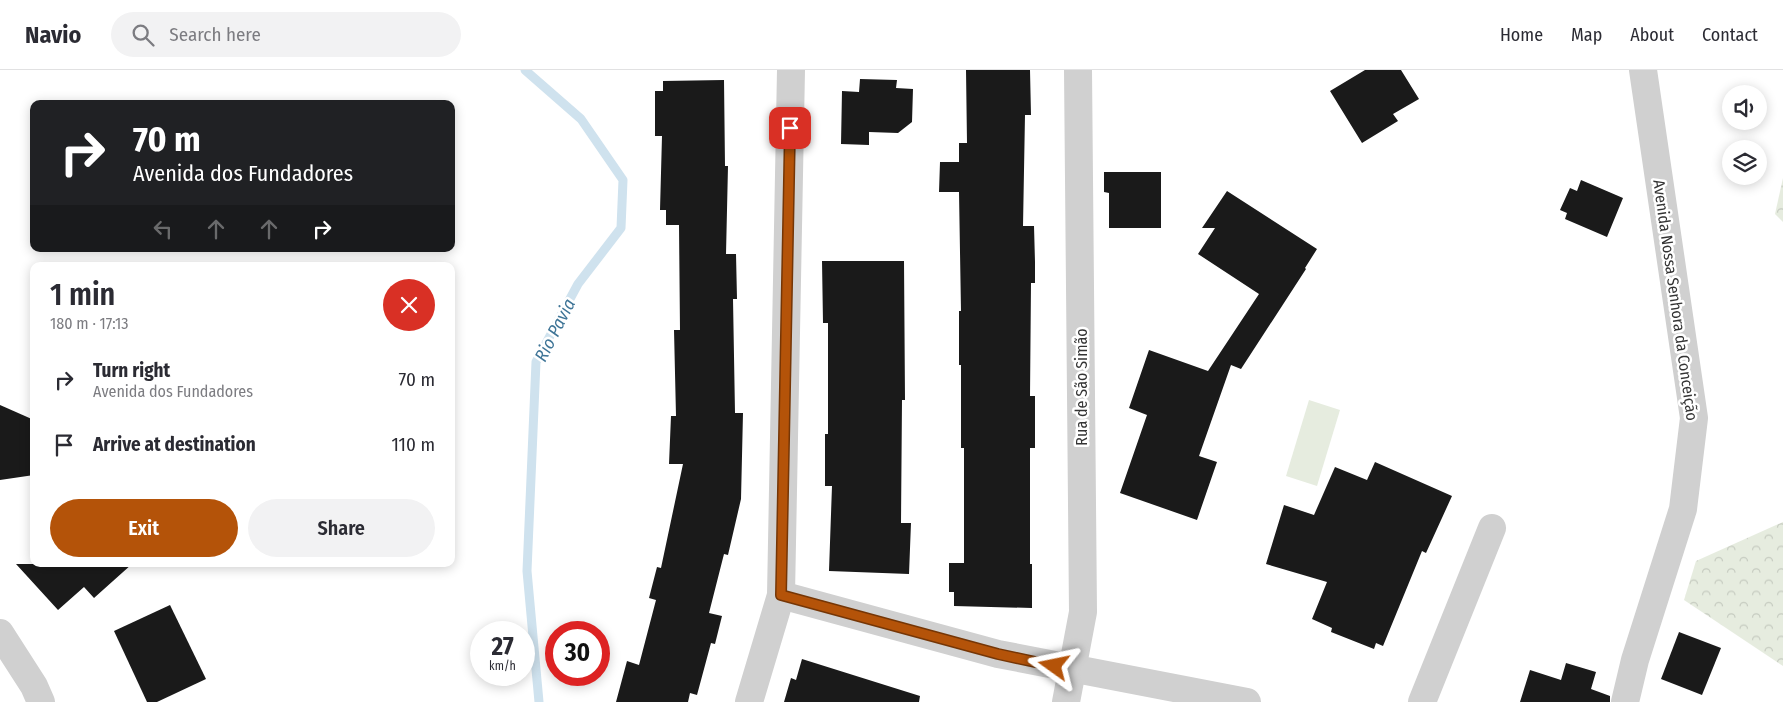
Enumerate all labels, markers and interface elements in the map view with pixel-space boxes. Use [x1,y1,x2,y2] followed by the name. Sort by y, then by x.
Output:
[111,12,461,57] search box
[25,21,81,49] text: Navio
[129,21,157,49] icon: search
[169,23,261,46] text: Search here
[1500,24,1543,46] text: Home
[1571,24,1602,46] text: Map
[1630,24,1674,46] text: About
[1702,24,1758,46] text: Contact
[1722,85,1767,185] map controls
[1722,85,1767,130] button: sound
[769,107,811,149] pin
[776,114,804,142] icon: arrive
[133,118,201,160] text: 70 m
[50,120,115,185] icon: right
[1722,140,1767,185] button: layers
[133,160,353,187] text: Avenida dos Fundadores
[1649,178,1702,422] street label: Avenida Nossa Senhora da Conceição
[149,215,177,243] icon: left
[202,215,230,243] icon: ahead
[255,215,283,243] icon: ahead
[308,215,336,243] icon: right
[50,277,115,313] text: 1 min
[383,279,435,331] button: close
[530,295,580,365] water label: Rio Pavia
[50,314,128,333] text: 180 m · 17:13
[1072,328,1091,446] street label: Rua de São Simão
[93,359,170,382] text: Turn right
[50,366,78,394] icon: right
[399,368,435,391] text: 70 m
[93,382,253,401] text: Avenida dos Fundadores
[50,431,78,459] icon: arrive
[93,433,256,456] text: Arrive at destination
[391,433,435,456] text: 110 m
[50,499,238,557] button: Exit
[248,499,435,557] button: Share
[545,621,610,686] speed limit sign: 30
[491,632,514,662] text: 27
[1027,639,1079,691] position arrow
[489,659,516,673] text: km/h

